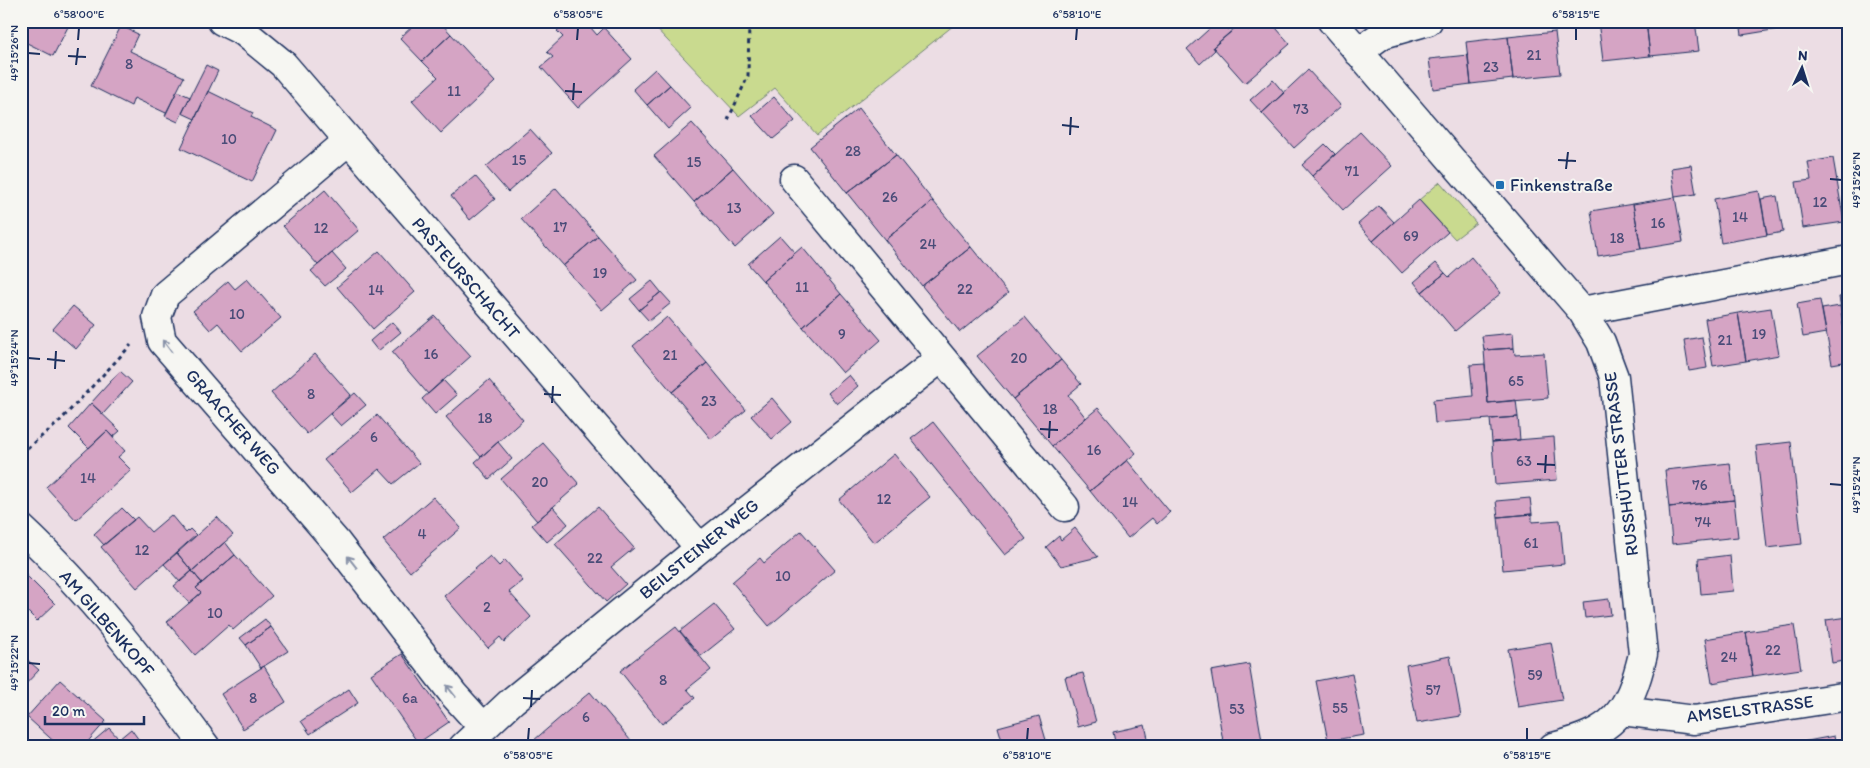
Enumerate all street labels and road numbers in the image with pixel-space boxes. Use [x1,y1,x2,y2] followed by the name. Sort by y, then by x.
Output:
[407,213,525,343] street label: PASTEURSCHACHT
[181,364,285,480] street label: GRAACHER WEG
[1599,371,1643,557] street label: RUSSHÜTTER STRASSE
[635,494,763,604] street label: BEILSTEINER WEG
[55,565,160,681] street label: AM GILBENKOPF
[1685,690,1815,728] street label: AMSELSTRASSE

